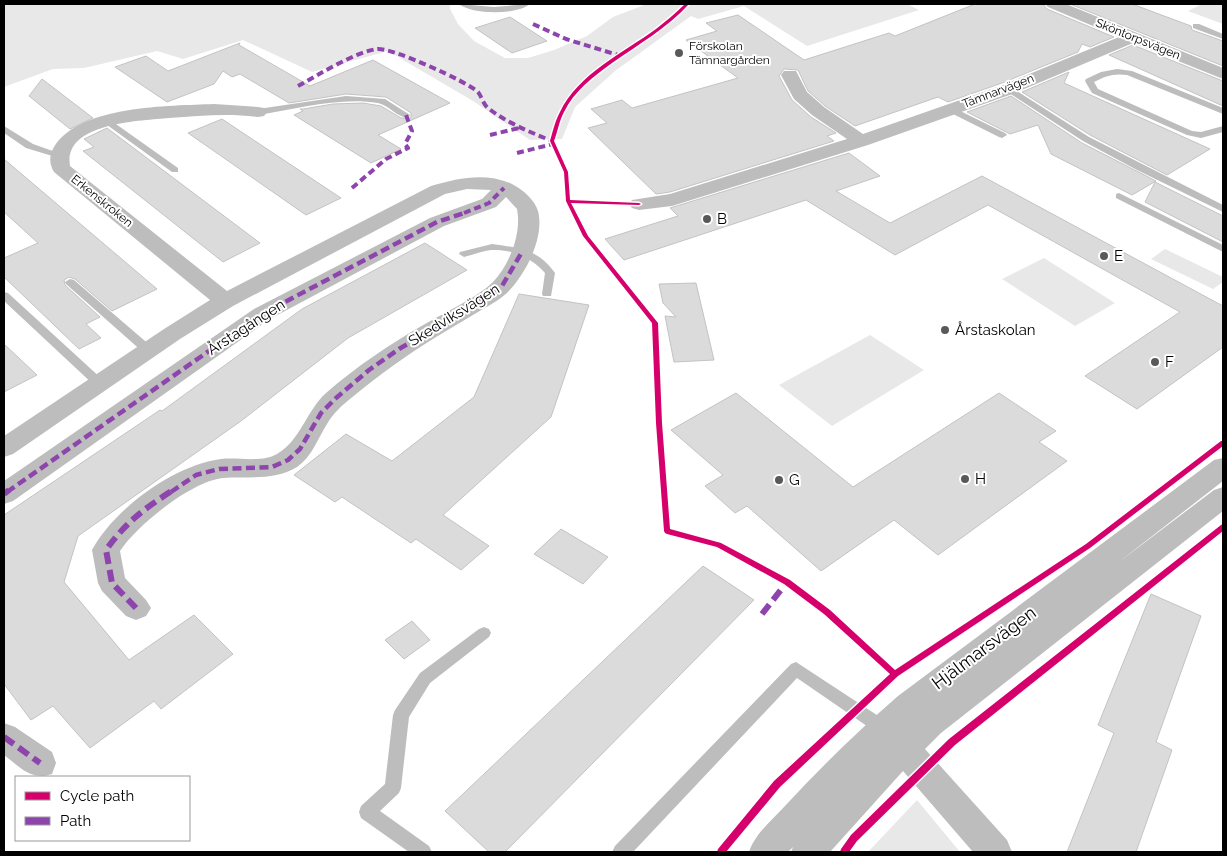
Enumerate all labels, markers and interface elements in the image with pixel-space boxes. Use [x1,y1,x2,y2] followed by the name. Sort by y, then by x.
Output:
[1094,16,1182,62] street label: Sköntorpsvägen
[689,39,770,67] place label: Förskolan Tämnargården
[673,47,685,59] marker: Förskolan Tämnargården
[960,71,1036,111] street label: Tämnarvägen
[68,172,136,230] street label: Erkenskroken
[717,210,727,228] place label: B
[701,213,713,225] marker: B
[1114,247,1123,265] place label: E
[1098,250,1110,262] marker: E
[405,280,503,350] street label: Skedviksvägen
[204,295,288,359] street label: Årstagången
[955,321,1036,339] place label: Årstaskolan
[939,324,951,336] marker: Årstaskolan
[1165,353,1174,371] place label: F
[1149,356,1161,368] marker: F
[975,470,986,488] place label: H
[789,471,800,489] place label: G
[959,473,971,485] marker: H
[773,474,785,486] marker: G
[928,602,1040,693] street label: Hjälmarsvägen
[15,776,190,841] legend
[60,787,134,805] text: Cycle path
[60,812,91,830] text: Path

